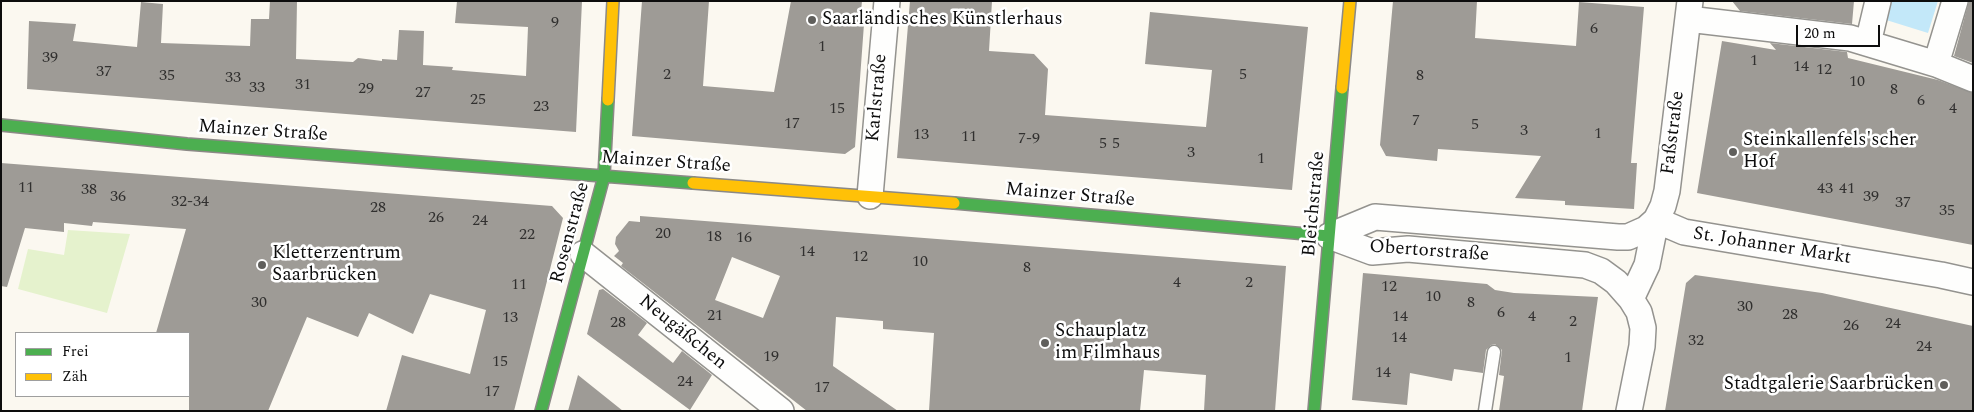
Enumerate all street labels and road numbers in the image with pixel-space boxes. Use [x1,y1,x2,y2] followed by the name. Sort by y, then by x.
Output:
[863,53,893,143] street label: Karlstraße
[1658,90,1690,176] street label: Faßstraße
[197,116,329,148] street label: Mainzer Straße
[600,147,732,179] street label: Mainzer Straße
[1299,150,1331,258] street label: Bleichstraße
[1004,179,1136,213] street label: Mainzer Straße
[547,180,595,286] street label: Rosenstraße
[1691,223,1853,271] street label: St. Johanner Markt
[1368,236,1490,268] street label: Obertorstraße
[633,291,731,375] street label: Neugäßchen

